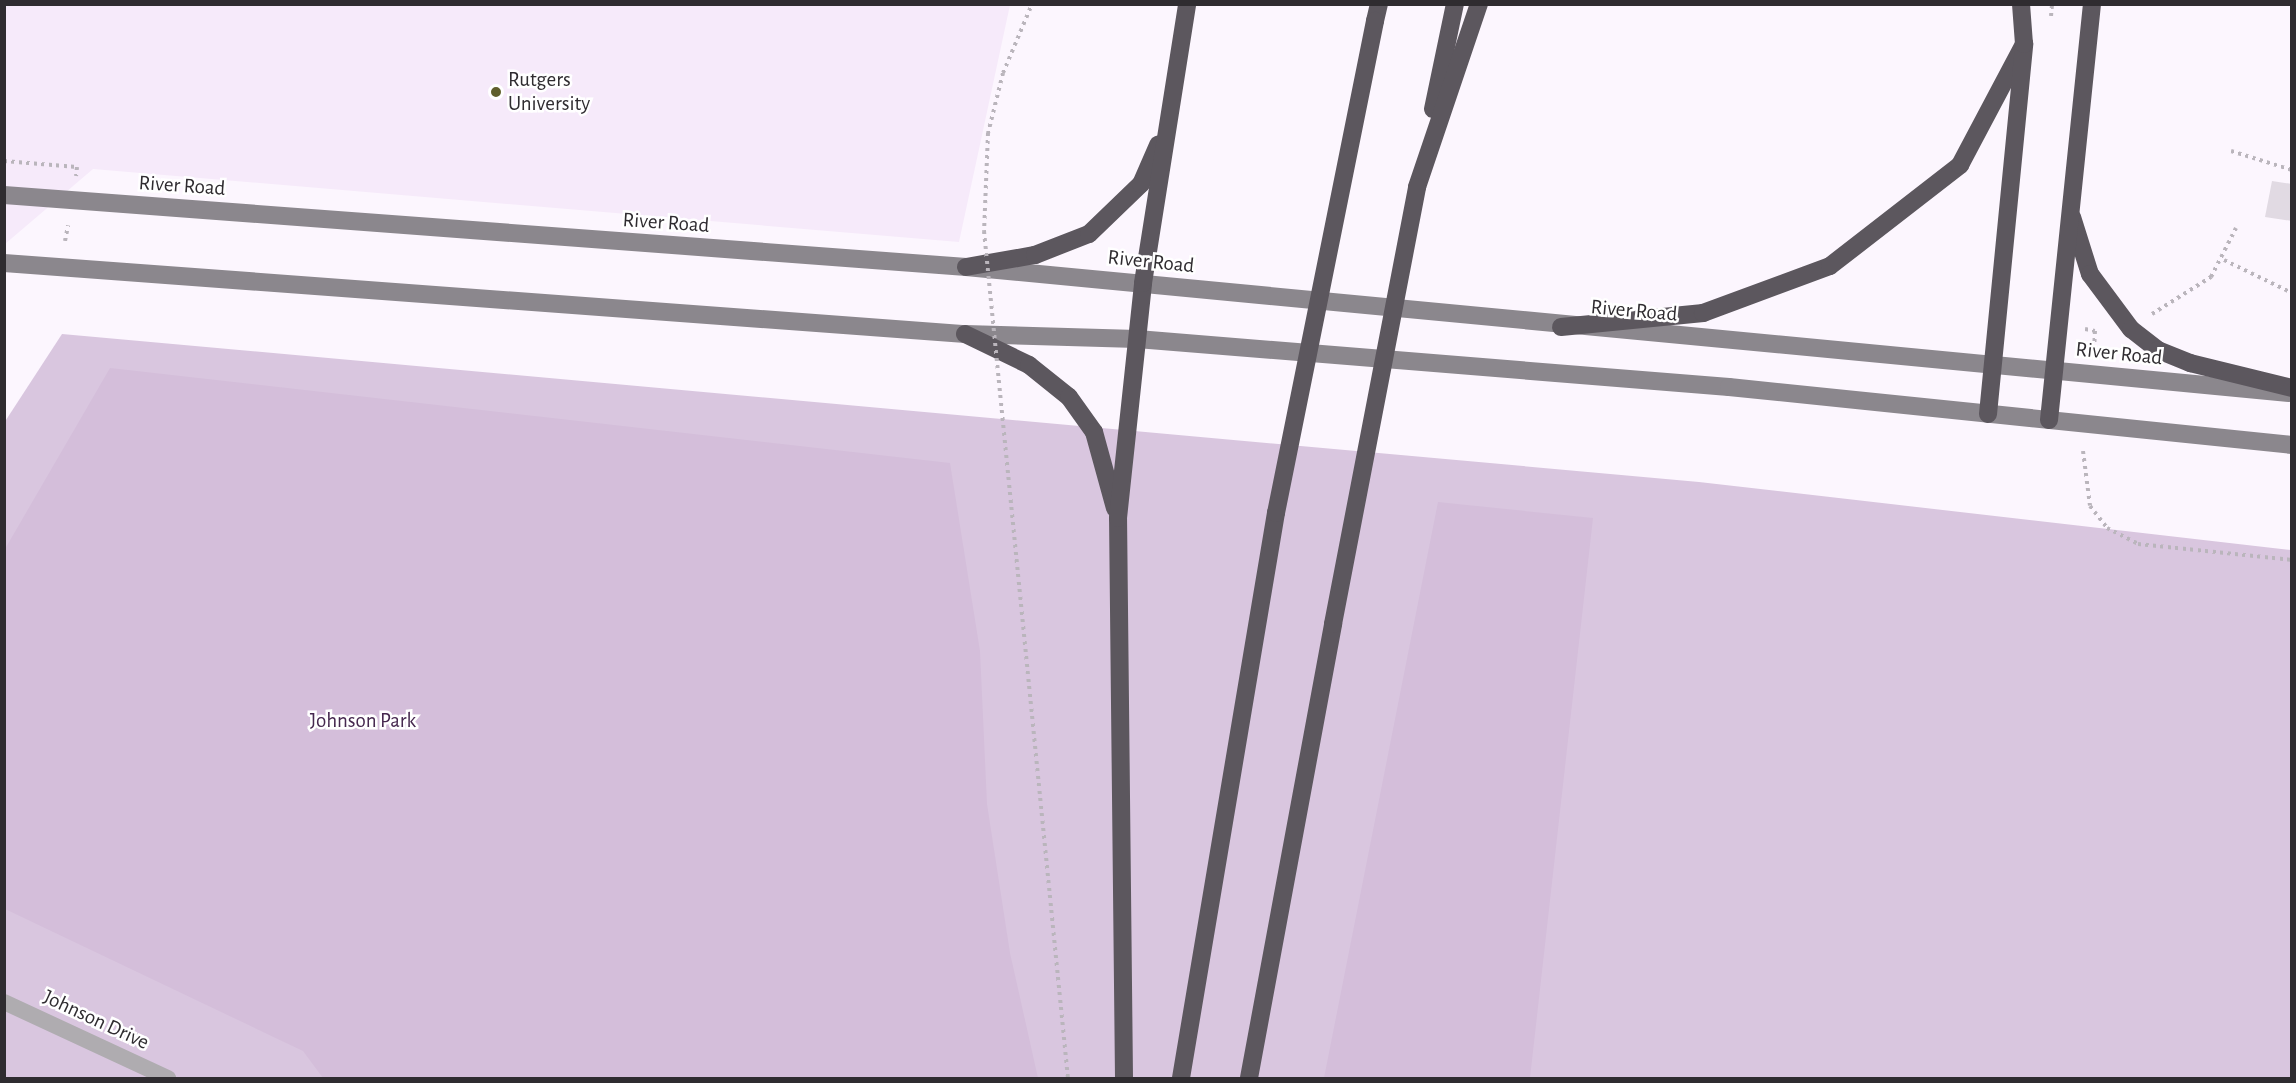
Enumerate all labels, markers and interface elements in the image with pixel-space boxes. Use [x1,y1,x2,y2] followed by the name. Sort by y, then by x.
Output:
[508,67,590,117] place label: Rutgers University
[489,85,503,99] marker: Rutgers University
[138,170,226,202] street label: River Road
[622,207,710,239] street label: River Road
[1106,245,1196,279] street label: River Road
[1590,295,1678,327] street label: River Road
[2074,337,2164,371] street label: River Road
[310,708,416,734] park label: Johnson Park
[39,985,153,1055] street label: Johnson Drive

